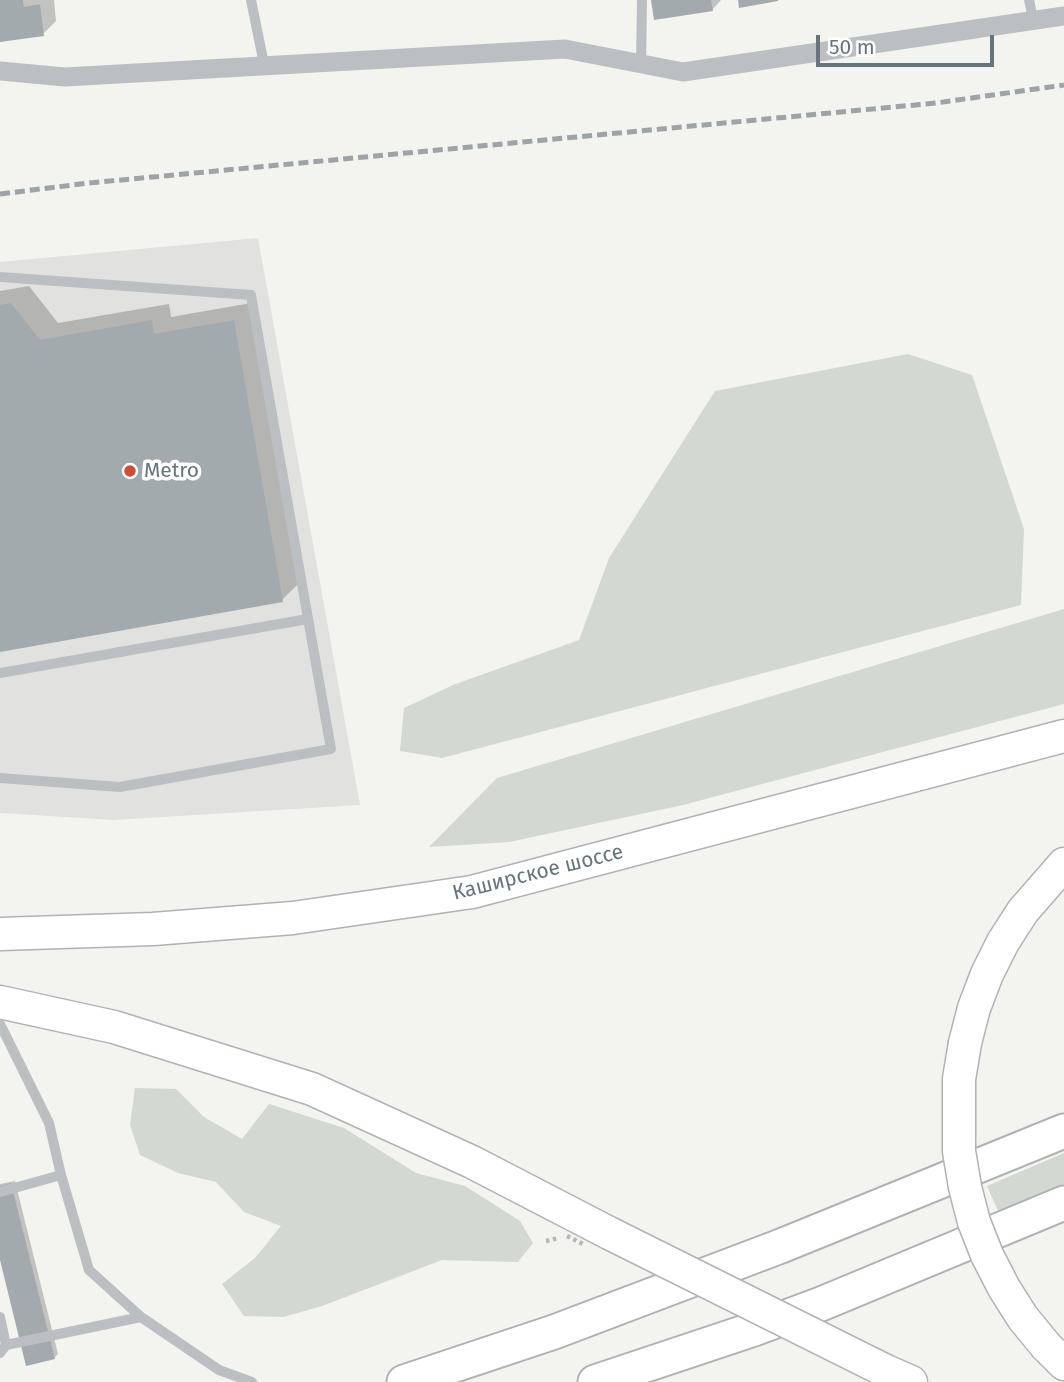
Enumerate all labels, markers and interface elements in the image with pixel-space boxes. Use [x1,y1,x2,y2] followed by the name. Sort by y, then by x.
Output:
[819,21,998,65] scale bar
[829,34,875,60] text: 50 m
[144,458,199,484] place label: Metro
[122,463,138,479] marker: Metro
[450,840,626,906] street label: Каширское шоссе

